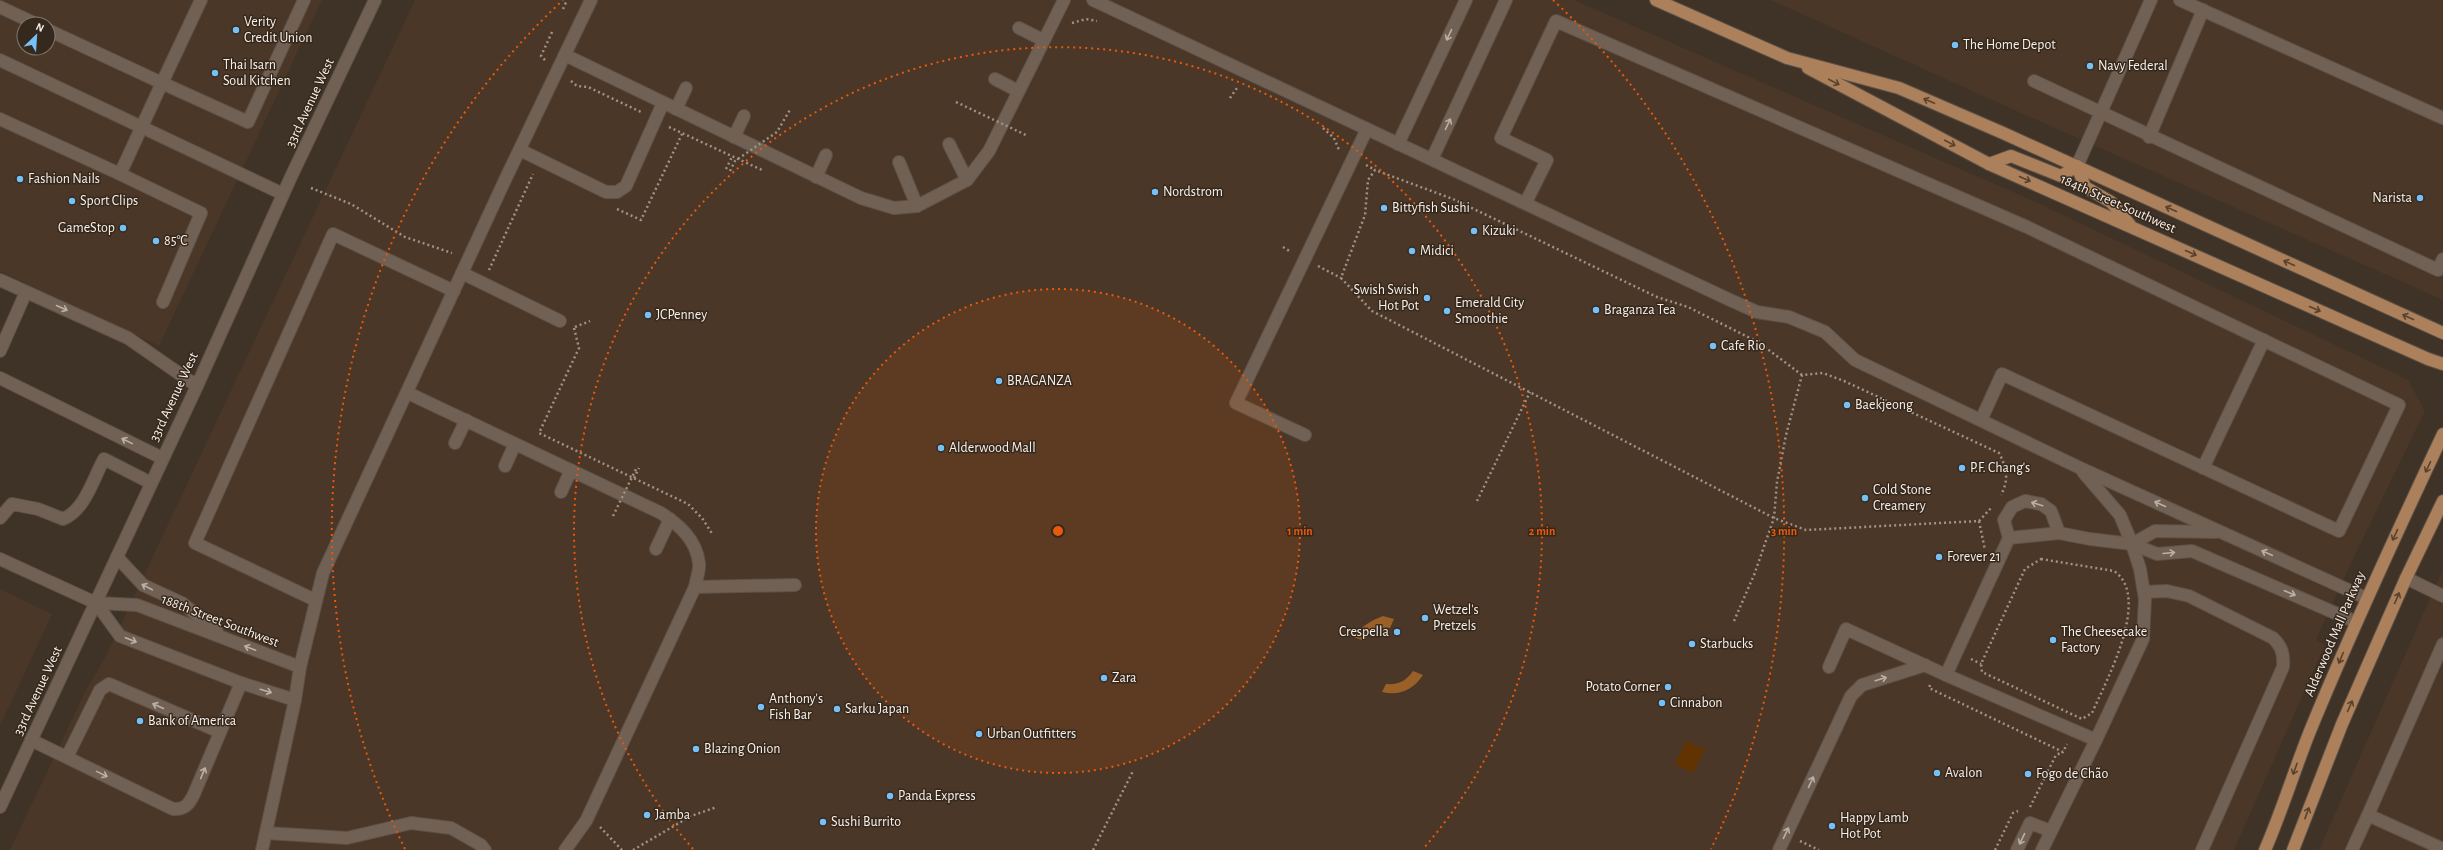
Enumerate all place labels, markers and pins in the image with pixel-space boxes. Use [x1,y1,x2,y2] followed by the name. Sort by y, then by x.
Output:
[244,15,312,45] place label: Verity Credit Union
[231,25,241,35] marker: Verity Credit Union
[1963,38,2056,52] place label: The Home Depot
[1950,40,1960,50] marker: The Home Depot
[223,58,291,88] place label: Thai Isarn Soul Kitchen
[2098,59,2168,73] place label: Navy Federal
[2085,61,2095,71] marker: Navy Federal
[210,68,220,78] marker: Thai Isarn Soul Kitchen
[28,172,100,186] place label: Fashion Nails
[15,174,25,184] marker: Fashion Nails
[1163,185,1223,199] place label: Nordstrom
[1150,187,1160,197] marker: Nordstrom
[2372,191,2413,205] place label: Narista
[2415,193,2425,203] marker: Narista
[80,194,138,208] place label: Sport Clips
[67,196,77,206] marker: Sport Clips
[1392,201,1470,215] place label: Bittyfish Sushi
[1379,203,1389,213] marker: Bittyfish Sushi
[58,221,115,235] place label: GameStop
[118,223,128,233] marker: GameStop
[1482,224,1516,238] place label: Kizuki
[1469,226,1479,236] marker: Kizuki
[164,234,188,248] place label: 85°C
[151,236,161,246] marker: 85°C
[1420,244,1454,258] place label: Midici
[1407,246,1417,256] marker: Midici
[1353,283,1420,313] place label: Swish Swish Hot Pot
[1422,293,1432,303] marker: Swish Swish Hot Pot
[1455,296,1524,326] place label: Emerald City Smoothie
[1604,303,1676,317] place label: Braganza Tea
[1591,305,1601,315] marker: Braganza Tea
[1442,306,1452,316] marker: Emerald City Smoothie
[656,308,707,322] place label: JCPenney
[643,310,653,320] marker: JCPenney
[1721,339,1766,353] place label: Cafe Rio
[1708,341,1718,351] marker: Cafe Rio
[1007,374,1072,388] place label: BRAGANZA
[994,376,1004,386] marker: BRAGANZA
[1855,398,1913,412] place label: Baekjeong
[1842,400,1852,410] marker: Baekjeong
[949,441,1036,455] place label: Alderwood Mall
[936,443,946,453] marker: Alderwood Mall
[1970,461,2030,475] place label: P.F. Chang's
[1957,463,1967,473] marker: P.F. Chang's
[1873,483,1931,513] place label: Cold Stone Creamery
[1860,493,1870,503] marker: Cold Stone Creamery
[1051,524,1065,538] centre of rings
[1947,550,2000,564] place label: Forever 21
[1934,552,1944,562] marker: Forever 21
[1433,603,1479,633] place label: Wetzel's Pretzels
[1420,613,1430,623] marker: Wetzel's Pretzels
[1339,625,1390,639] place label: Crespella
[2061,625,2147,655] place label: The Cheesecake Factory
[1392,627,1402,637] marker: Crespella
[2048,635,2058,645] marker: The Cheesecake Factory
[1700,637,1753,651] place label: Starbucks
[1687,639,1697,649] marker: Starbucks
[1112,671,1137,685] place label: Zara
[1099,673,1109,683] marker: Zara
[1586,680,1660,694] place label: Potato Corner
[1663,682,1673,692] marker: Potato Corner
[769,692,823,722] place label: Anthony's Fish Bar
[1670,696,1723,710] place label: Cinnabon
[1657,698,1667,708] marker: Cinnabon
[756,702,766,712] marker: Anthony's Fish Bar
[845,702,909,716] place label: Sarku Japan
[832,704,842,714] marker: Sarku Japan
[148,714,237,728] place label: Bank of America
[135,716,145,726] marker: Bank of America
[987,727,1076,741] place label: Urban Outfitters
[974,729,984,739] marker: Urban Outfitters
[704,742,780,756] place label: Blazing Onion
[691,744,701,754] marker: Blazing Onion
[1945,766,1982,780] place label: Avalon
[2036,767,2108,781] place label: Fogo de Chão
[1932,768,1942,778] marker: Avalon
[2023,769,2033,779] marker: Fogo de Chão
[898,789,976,803] place label: Panda Express
[885,791,895,801] marker: Panda Express
[655,808,691,822] place label: Jamba
[642,810,652,820] marker: Jamba
[1840,811,1909,841] place label: Happy Lamb Hot Pot
[831,815,901,829] place label: Sushi Burrito
[818,817,828,827] marker: Sushi Burrito
[1827,821,1837,831] marker: Happy Lamb Hot Pot

